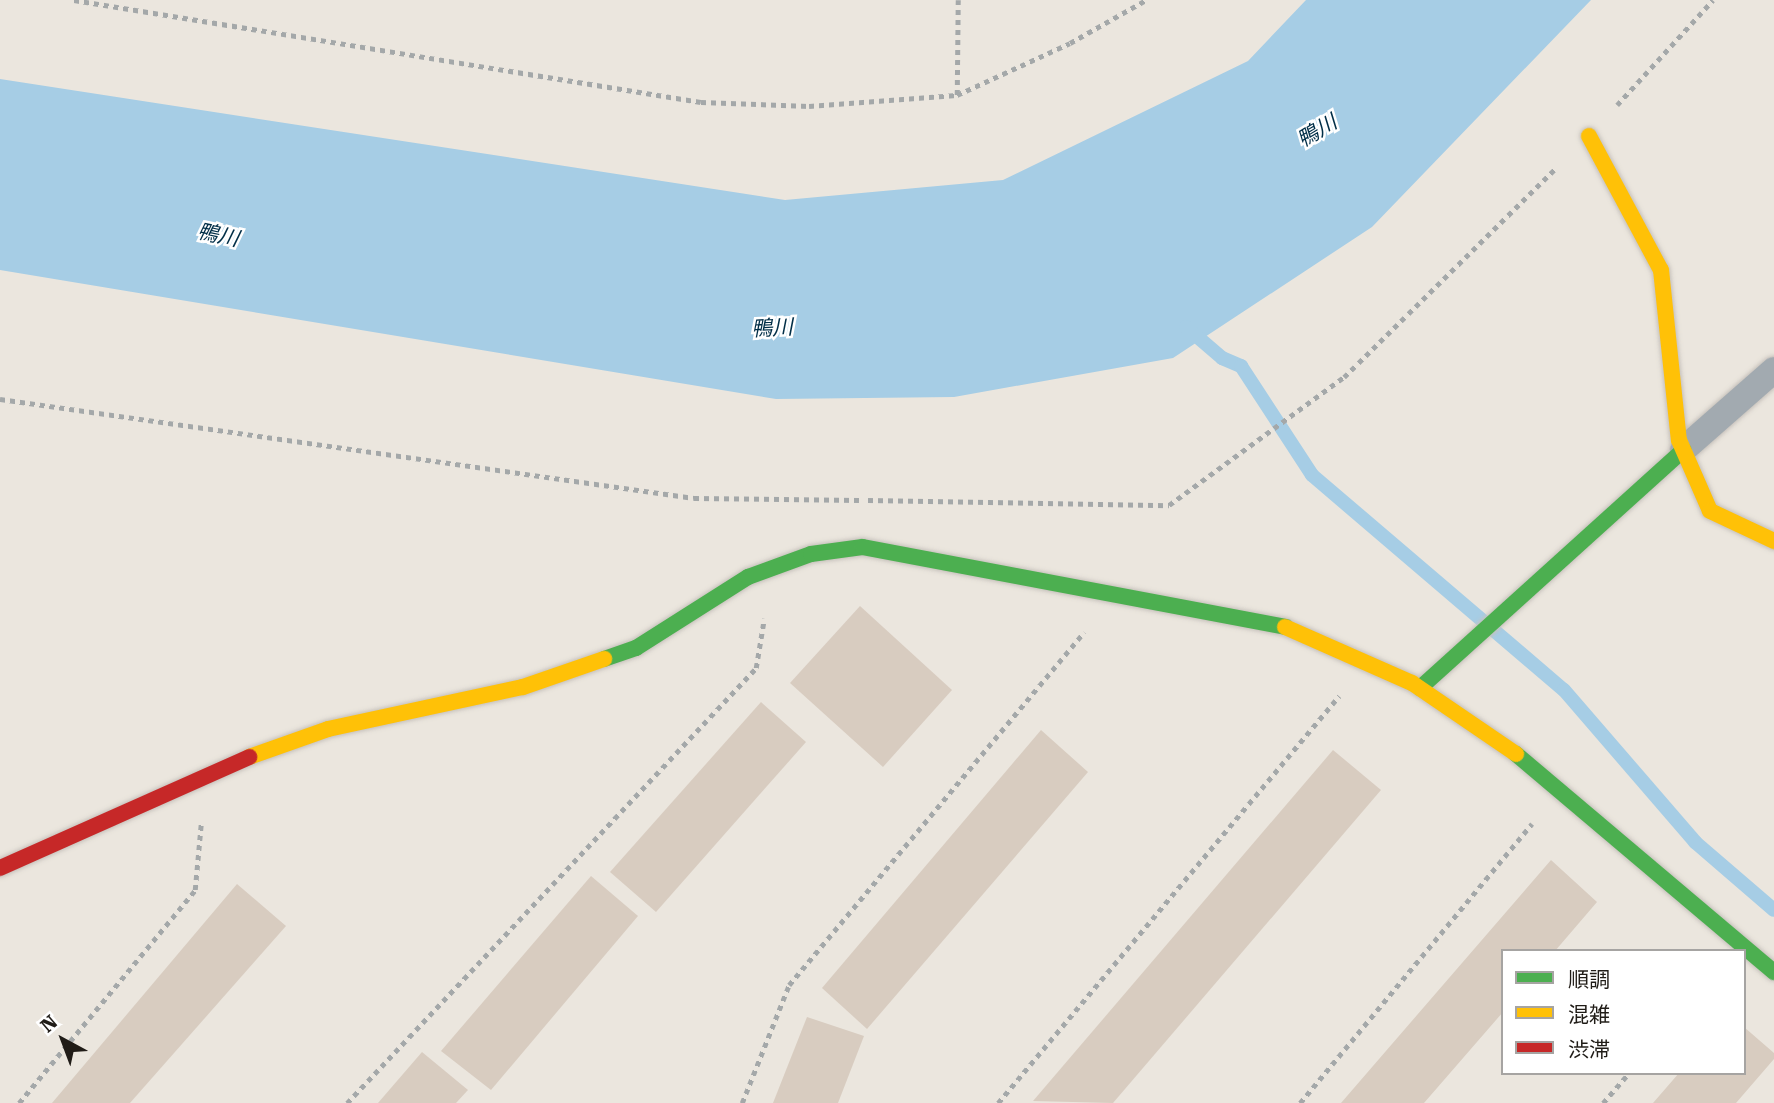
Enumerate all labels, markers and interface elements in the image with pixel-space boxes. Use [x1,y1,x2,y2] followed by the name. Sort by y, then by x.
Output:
[1293,109,1341,153] water label: 鴨川
[195,218,241,252] water label: 鴨川
[750,314,794,342] water label: 鴨川
[1501,949,1746,1075] legend
[1568,968,1610,992] text: 順調
[1568,1003,1610,1027] text: 混雑
[28,1005,98,1075] north arrow
[36,1010,62,1037] text: N
[1568,1038,1610,1062] text: 渋滞

